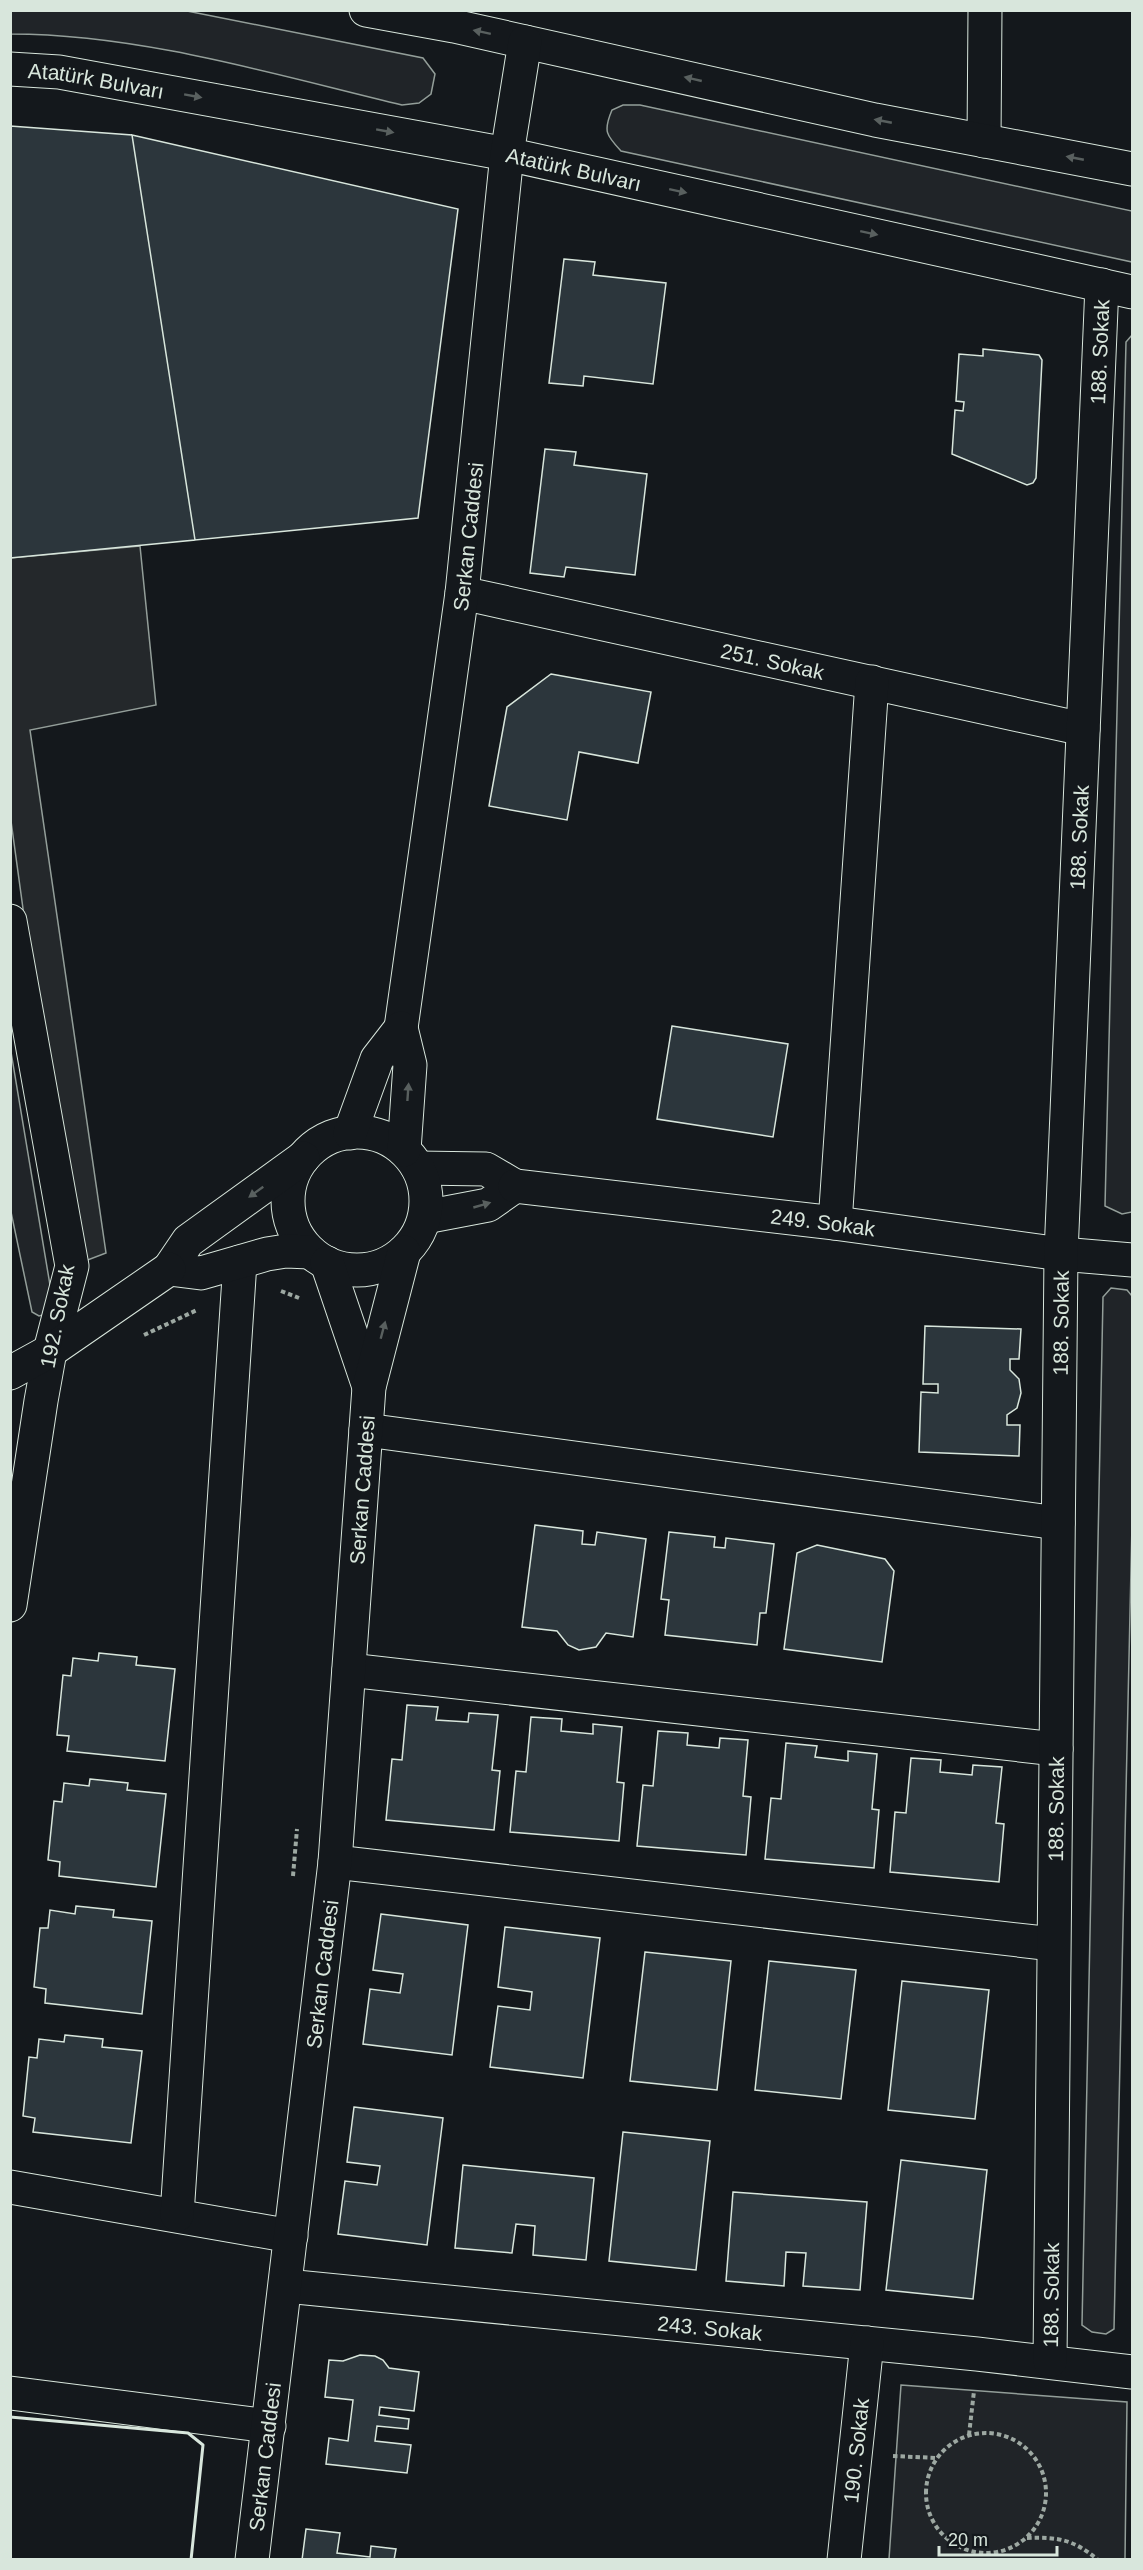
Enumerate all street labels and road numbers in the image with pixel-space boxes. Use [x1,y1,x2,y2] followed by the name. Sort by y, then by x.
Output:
[27,59,166,103] street label: Atatürk Bulvarı
[504,143,644,195] street label: Atatürk Bulvarı
[1085,298,1113,405] street label: 188. Sokak
[448,461,487,612] street label: Serkan Caddesi
[719,639,827,684] street label: 251. Sokak
[1065,784,1092,890] street label: 188. Sokak
[769,1204,877,1240] street label: 249. Sokak
[36,1262,78,1370] street label: 192. Sokak
[1048,1270,1072,1376] street label: 188. Sokak
[345,1414,378,1565] street label: Serkan Caddesi
[1043,1756,1068,1862] street label: 188. Sokak
[301,1899,342,2050] street label: Serkan Caddesi
[1039,2242,1063,2348] street label: 188. Sokak
[657,2311,764,2344] street label: 243. Sokak
[244,2381,285,2532] street label: Serkan Caddesi
[839,2397,873,2504] street label: 190. Sokak

